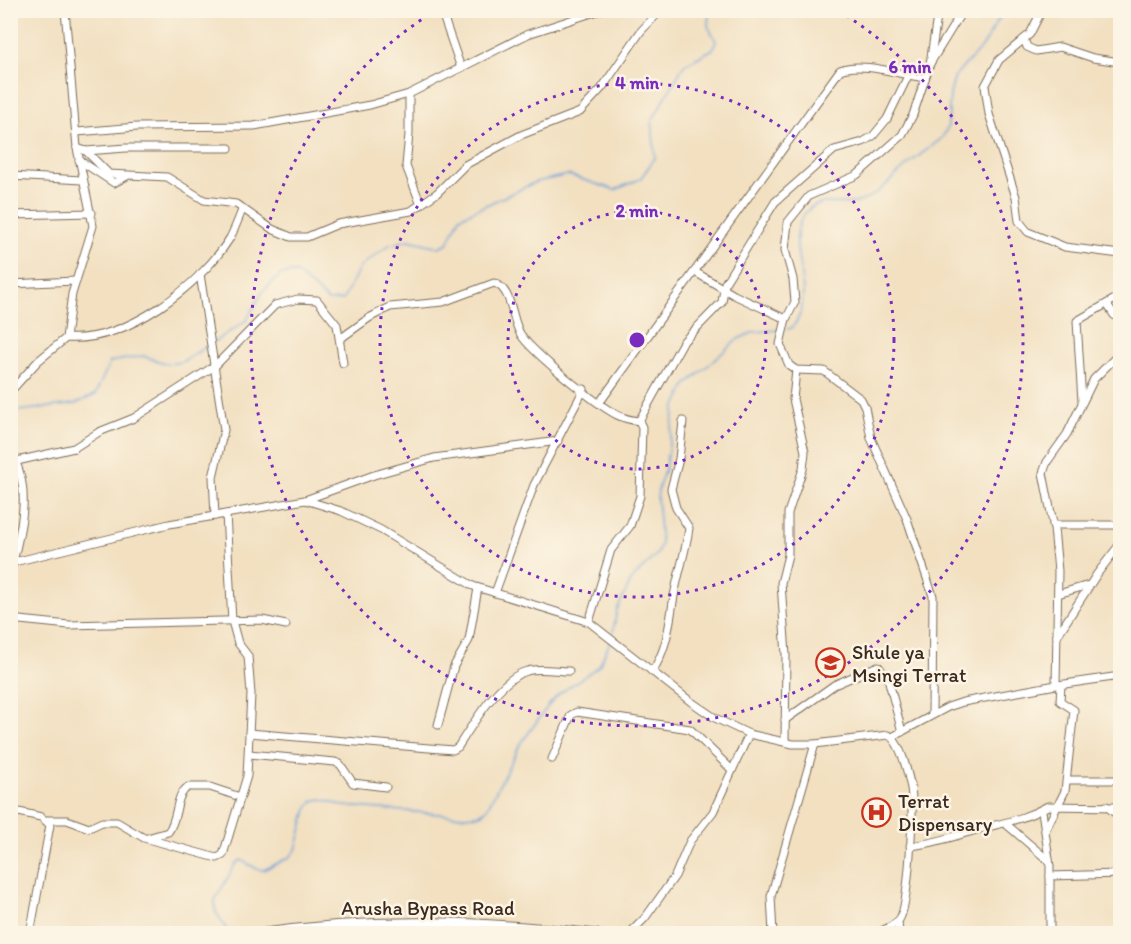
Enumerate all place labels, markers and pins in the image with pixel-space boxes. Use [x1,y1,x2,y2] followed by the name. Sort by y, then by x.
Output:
[627,330,647,350] centre of rings
[852,640,967,687] place label: Shule ya Msingi Terrat
[815,647,847,679] school or university icon: Shule ya Msingi Terrat
[898,789,993,836] place label: Terrat Dispensary
[861,796,893,828] hospital icon: Terrat Dispensary

